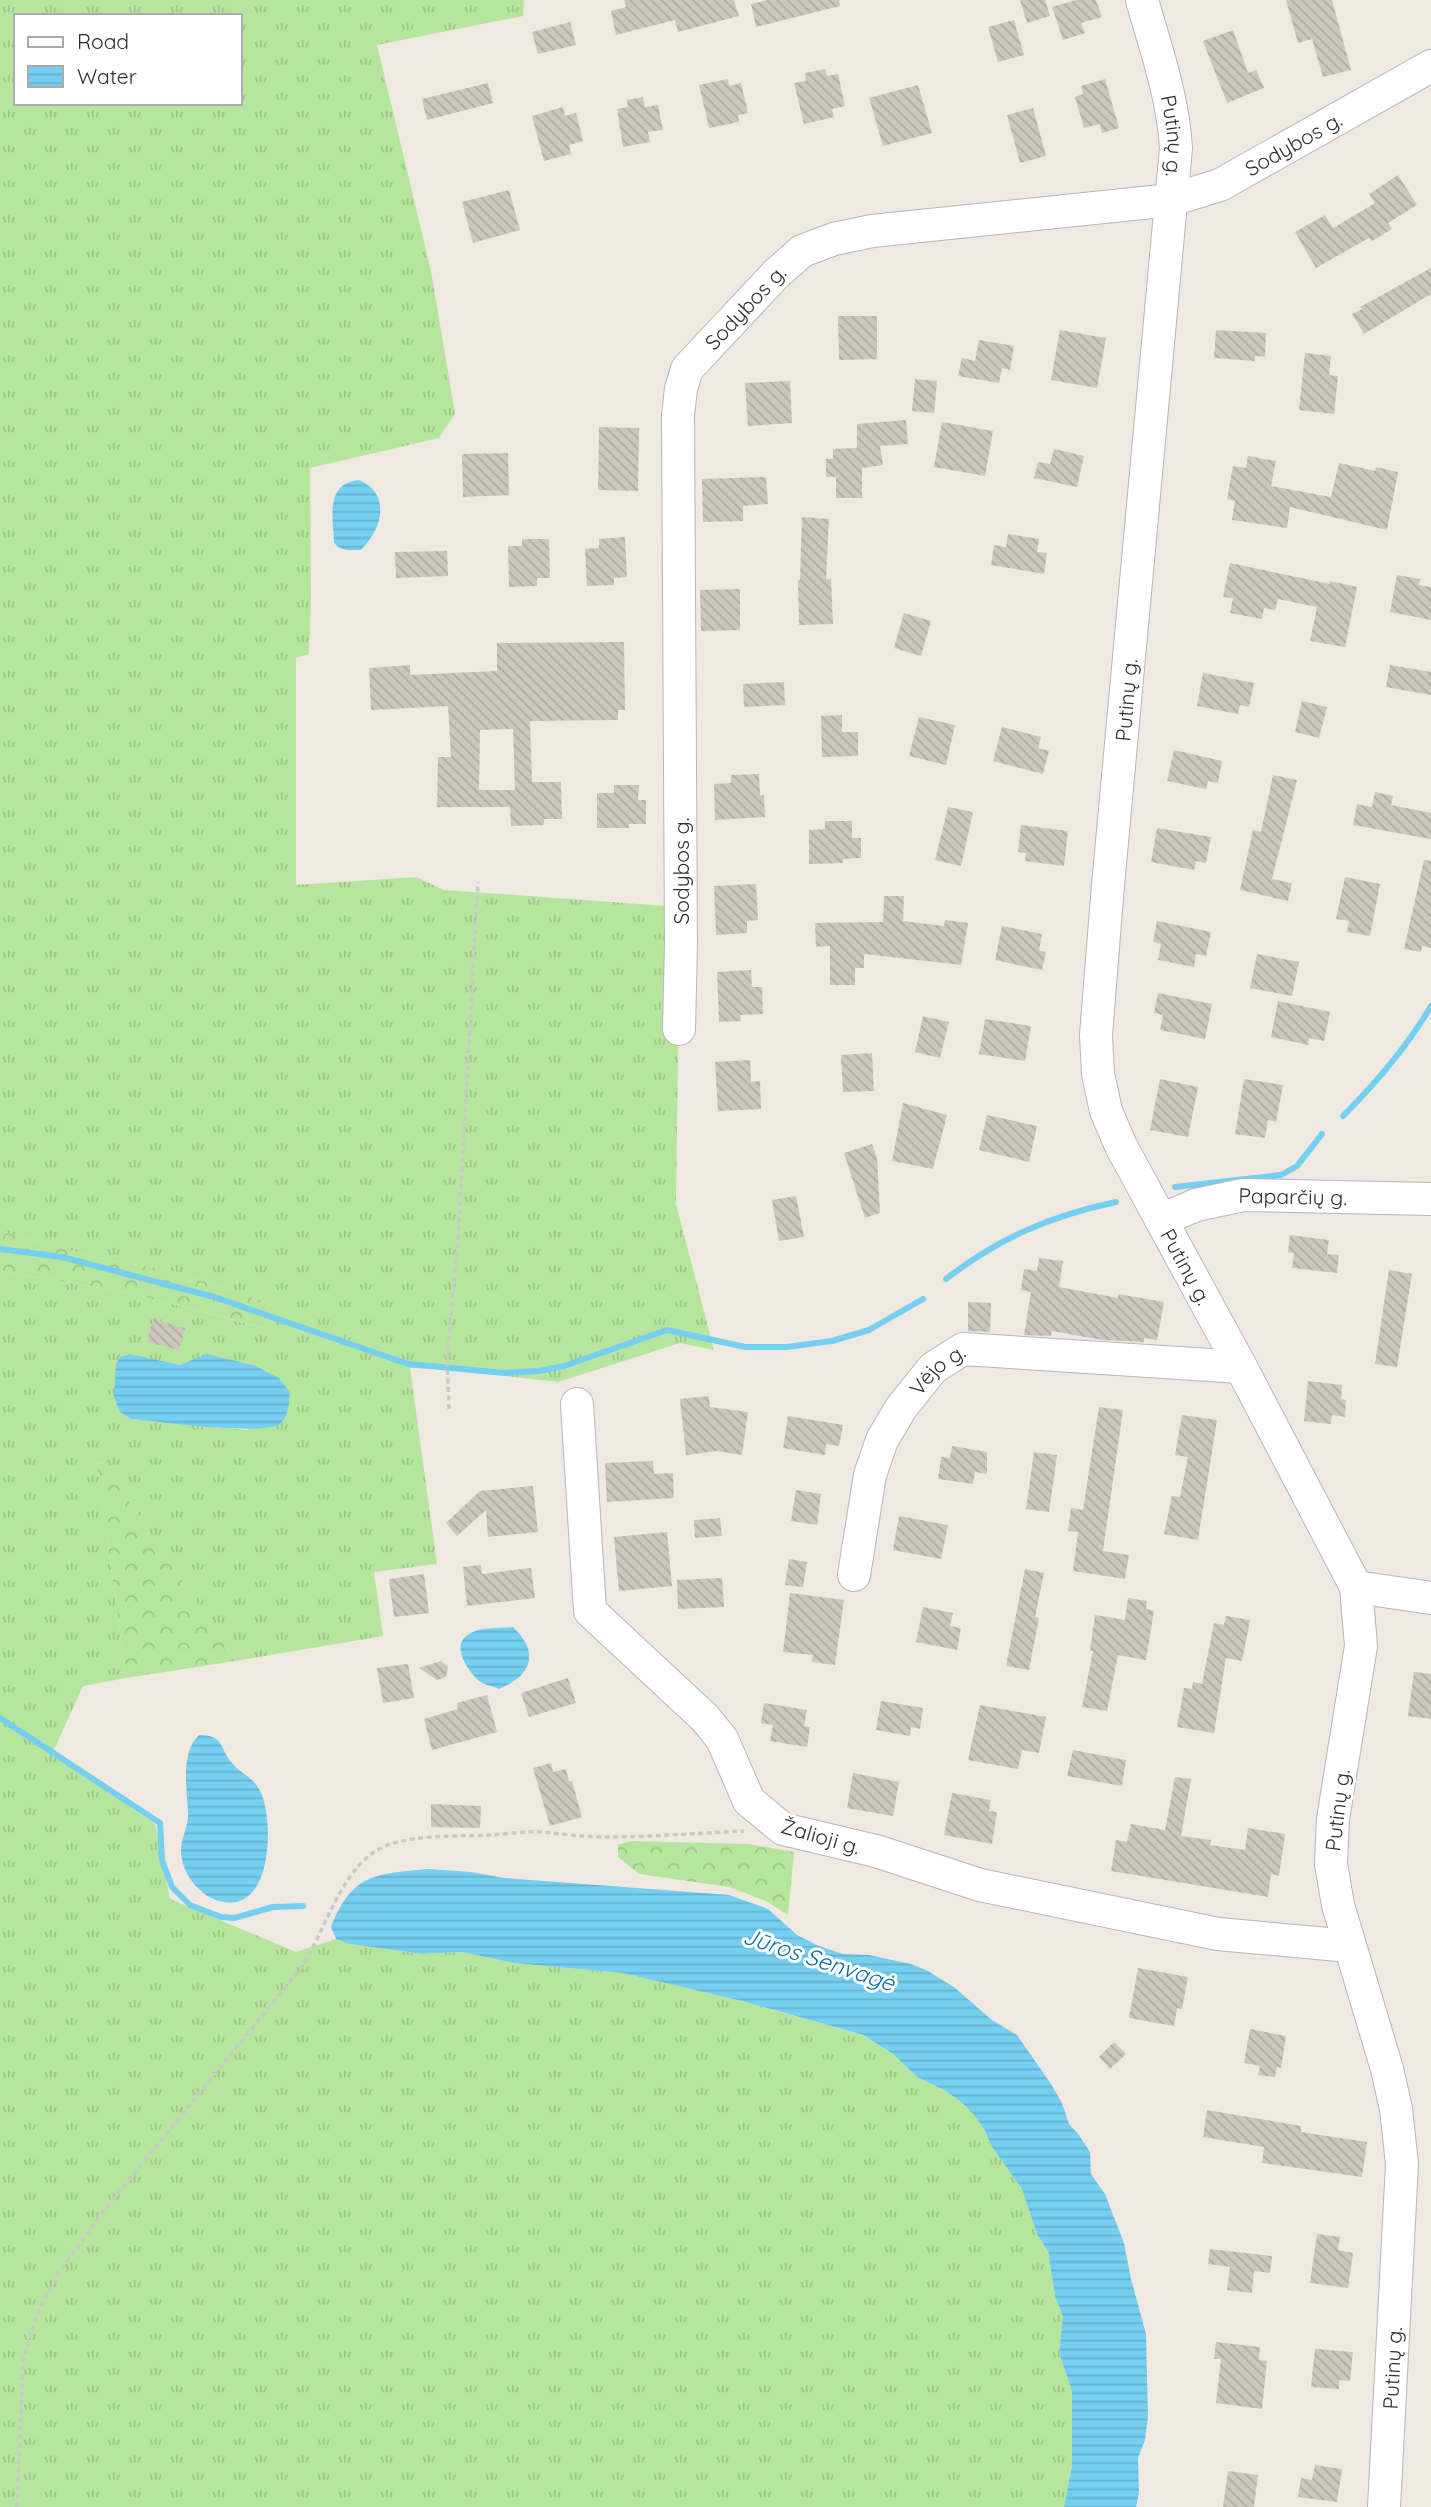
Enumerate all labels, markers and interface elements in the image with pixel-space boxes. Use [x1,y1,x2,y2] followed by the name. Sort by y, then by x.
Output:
[14,14,242,105] legend
[77,28,129,54] text: Road
[77,63,137,89] text: Water
[1156,92,1189,178] street label: Putinų g.
[1240,106,1346,181] street label: Sodybos g.
[699,259,791,355] street label: Sodybos g.
[1109,658,1143,742] street label: Putinų g.
[668,817,694,925] street label: Sodybos g.
[1238,1182,1347,1210] street label: Paparčių g.
[1155,1224,1218,1309] street label: Putinų g.
[904,1338,970,1400] street label: Vėjo g.
[1319,1767,1355,1853] street label: Putinų g.
[778,1812,864,1860] street label: Žalioji g.
[740,1921,899,1997] water label: Jūros Senvagė
[1377,2326,1407,2410] street label: Putinų g.

